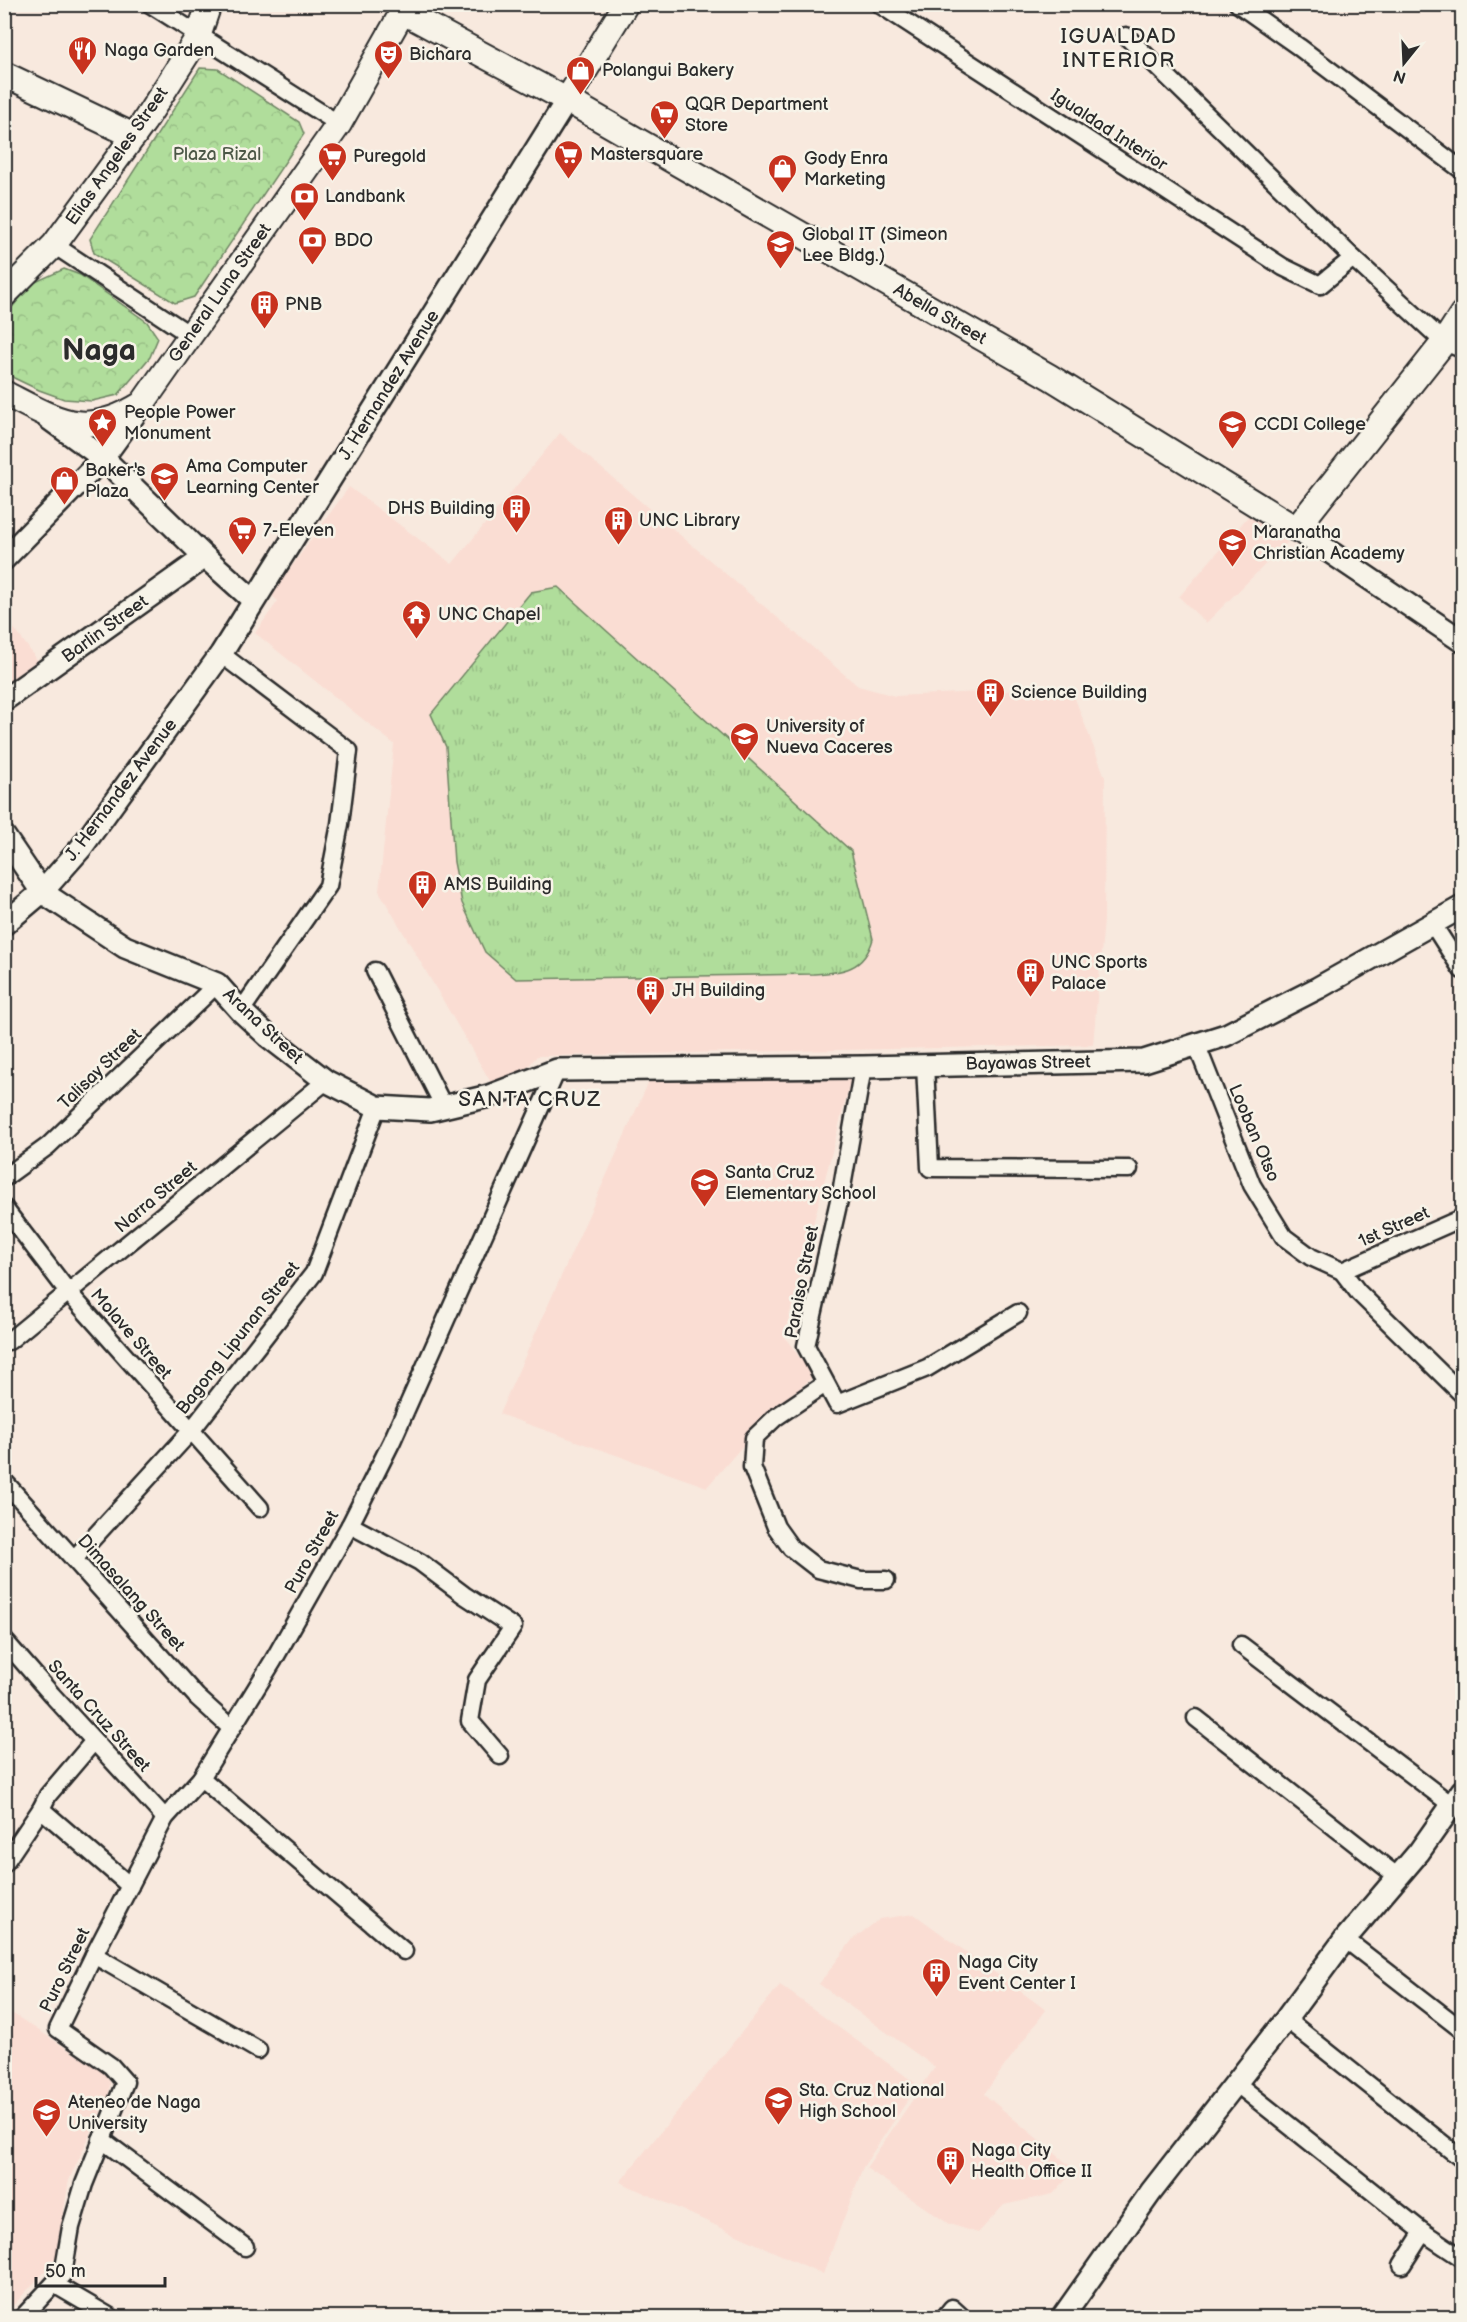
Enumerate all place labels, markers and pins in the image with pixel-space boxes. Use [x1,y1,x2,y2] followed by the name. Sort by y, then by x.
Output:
[67,34,99,76] restaurant icon: Naga Garden
[372,38,404,80] theatre icon: Bichara
[104,40,214,61] place label: Naga Garden
[409,44,472,65] place label: Bichara
[565,54,597,96] shop icon: Polangui Bakery
[602,60,735,81] place label: Polangui Bakery
[685,94,829,136] place label: QQR Department Store
[648,98,680,140] supermarket icon: QQR Department Store
[553,138,585,180] supermarket icon: Mastersquare
[316,140,348,182] supermarket icon: Puregold
[590,144,704,165] place label: Mastersquare
[353,146,426,167] place label: Puregold
[804,148,888,190] place label: Gody Enra Marketing
[767,152,799,194] shop icon: Gody Enra Marketing
[288,180,320,222] bank icon: Landbank
[325,186,405,207] place label: Landbank
[297,224,329,266] bank icon: BDO
[802,224,948,266] place label: Global IT (Simeon Lee Bldg.)
[765,228,797,270] school or university icon: Global IT (Simeon Lee Bldg.)
[334,230,373,251] place label: BDO
[248,288,280,330] building icon: PNB
[285,294,322,315] place label: PNB
[124,402,236,444] place label: People Power Monument
[87,406,119,448] place icon: People Power Monument
[1217,408,1249,450] school or university icon: CCDI College
[1254,414,1366,435] place label: CCDI College
[186,456,319,498] place label: Ama Computer Learning Center
[85,460,146,502] place label: Baker's Plaza
[149,460,181,502] school or university icon: Ama Computer Learning Center
[48,464,80,506] shop icon: Baker's Plaza
[500,492,532,534] building icon: DHS Building
[387,498,495,519] place label: DHS Building
[602,504,634,546] building icon: UNC Library
[639,510,741,531] place label: UNC Library
[226,514,258,556] supermarket icon: 7-Eleven
[263,520,334,541] place label: 7-Eleven
[1253,522,1406,564] place label: Maranatha Christian Academy
[1216,526,1248,568] school or university icon: Maranatha Christian Academy
[401,598,433,640] temple icon: UNC Chapel
[438,604,540,625] place label: UNC Chapel
[974,676,1006,718] building icon: Science Building
[1011,682,1147,703] place label: Science Building
[766,716,893,758] place label: University of Nueva Caceres
[729,720,761,762] school or university icon: University of Nueva Caceres
[407,868,439,910] building icon: AMS Building
[444,874,552,895] place label: AMS Building
[1051,952,1148,994] place label: UNC Sports Palace
[1014,956,1046,998] building icon: UNC Sports Palace
[635,974,667,1016] building icon: JH Building
[672,980,765,1001] place label: JH Building
[725,1162,876,1204] place label: Santa Cruz Elementary School
[688,1166,720,1208] school or university icon: Santa Cruz Elementary School
[958,1952,1076,1994] place label: Naga City Event Center I
[921,1956,953,1998] building icon: Naga City Event Center I
[799,2080,944,2122] place label: Sta. Cruz National High School
[762,2084,794,2126] school or university icon: Sta. Cruz National High School
[68,2092,201,2134] place label: Ateneo de Naga University
[31,2096,63,2138] school or university icon: Ateneo de Naga University
[971,2140,1092,2182] place label: Naga City Health Office II
[934,2144,966,2186] building icon: Naga City Health Office II

